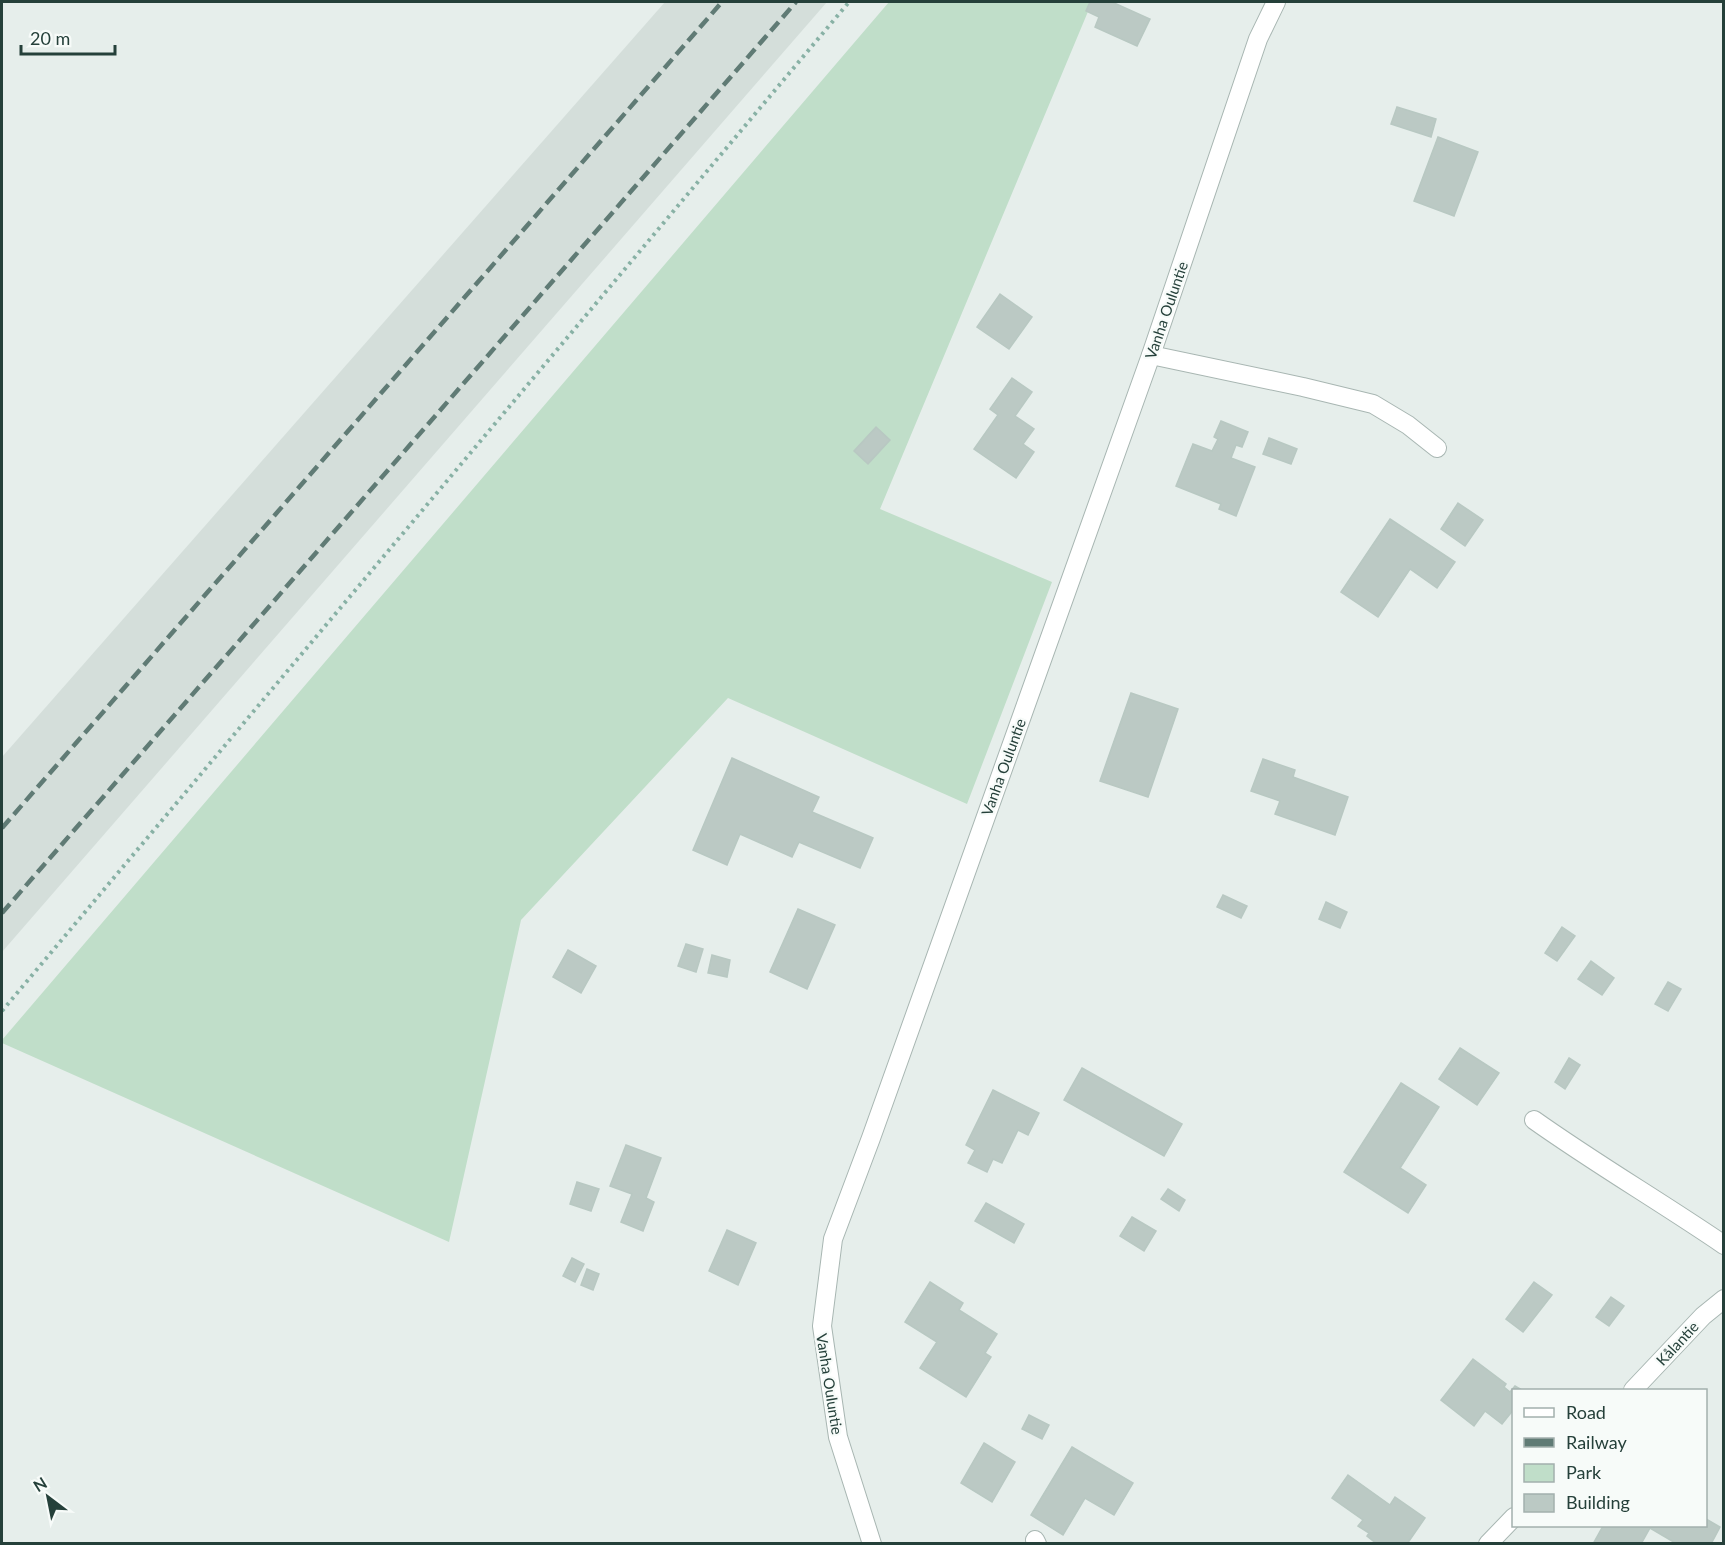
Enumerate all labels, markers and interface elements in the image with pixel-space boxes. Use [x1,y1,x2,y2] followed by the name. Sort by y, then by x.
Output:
[21,18,116,56] scale bar
[30,27,70,49] text: 20 m
[1141,259,1191,361] street label: Vanha Ouluntie
[977,716,1029,818] street label: Vanha Ouluntie
[1652,1317,1702,1369] street label: Kålantie
[813,1332,847,1436] street label: Vanha Ouluntie
[1512,1389,1707,1527] legend
[1566,1401,1606,1423] text: Road
[1566,1431,1627,1453] text: Railway
[1566,1461,1602,1483] text: Park
[18,1467,78,1527] north arrow
[30,1473,50,1495] text: N
[1566,1491,1630,1513] text: Building

